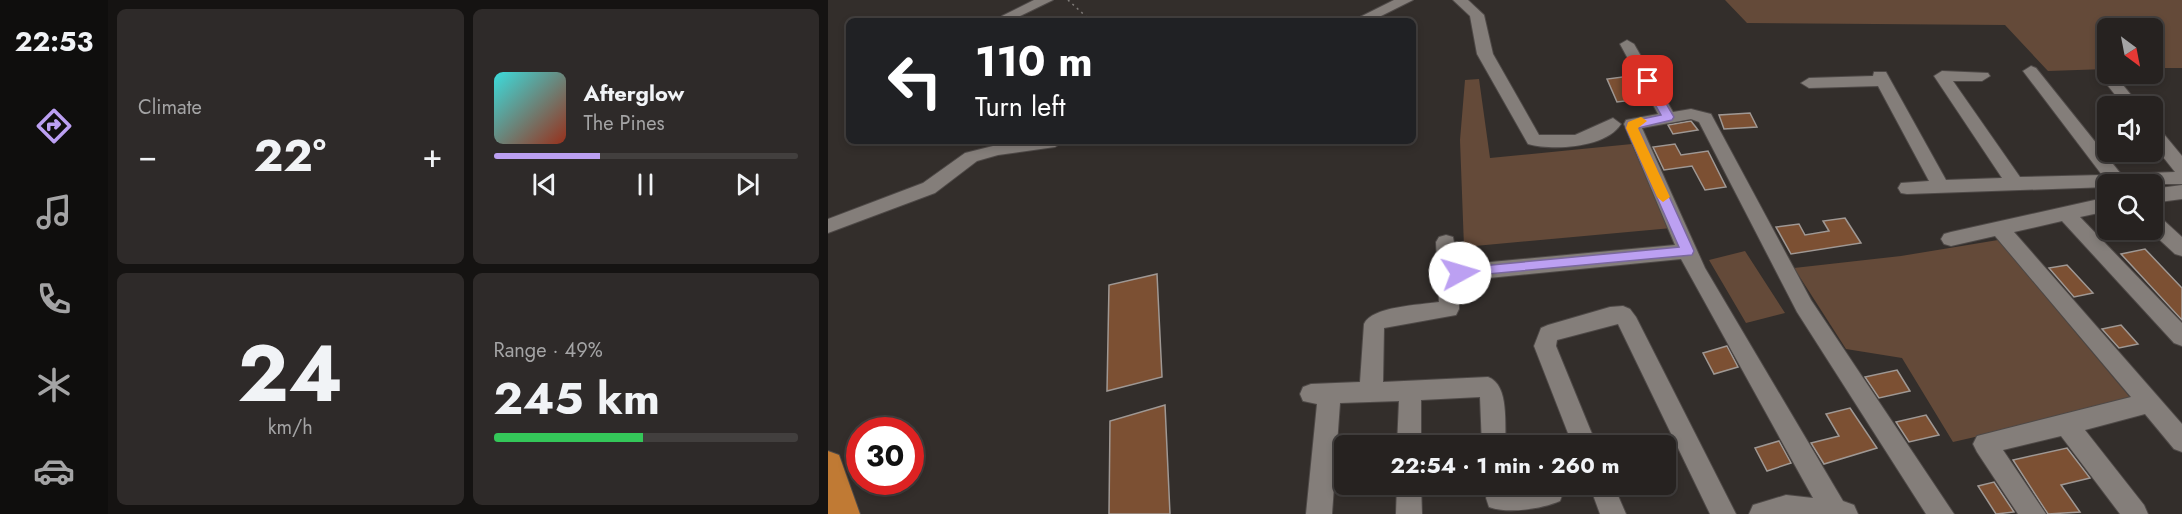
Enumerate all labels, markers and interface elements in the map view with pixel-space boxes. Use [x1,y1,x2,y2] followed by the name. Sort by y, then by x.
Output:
[2097,18,2163,84] north arrow
[2097,18,2163,240] map controls
[15,22,93,61] text: 22:53
[975,31,1093,92] text: 110 m
[876,42,954,120] icon: left
[1622,55,1673,106] pin
[1631,64,1664,97] icon: arrive
[584,77,684,109] text: Afterglow
[975,87,1065,126] text: Turn left
[138,93,202,122] text: Climate
[2097,96,2163,162] button: sound
[33,105,75,147] icon: directions
[584,109,665,138] text: The Pines
[254,123,326,188] text: 22°
[138,132,157,179] text: −
[422,132,443,179] text: +
[528,168,561,201] icon: previous
[629,168,662,201] icon: pause
[731,168,764,201] icon: next
[2097,174,2163,240] button: search
[33,191,75,233] icon: music
[1428,241,1492,305] position arrow
[33,278,75,320] icon: phone
[237,318,343,430] text: 24
[494,336,603,365] text: Range · 49%
[33,364,75,406] icon: climate
[494,366,660,431] text: 245 km
[268,413,313,442] text: km/h
[846,417,924,495] speed limit sign: 30
[1391,449,1619,481] text: 22:54 · 1 min · 260 m
[33,450,75,492] icon: car

